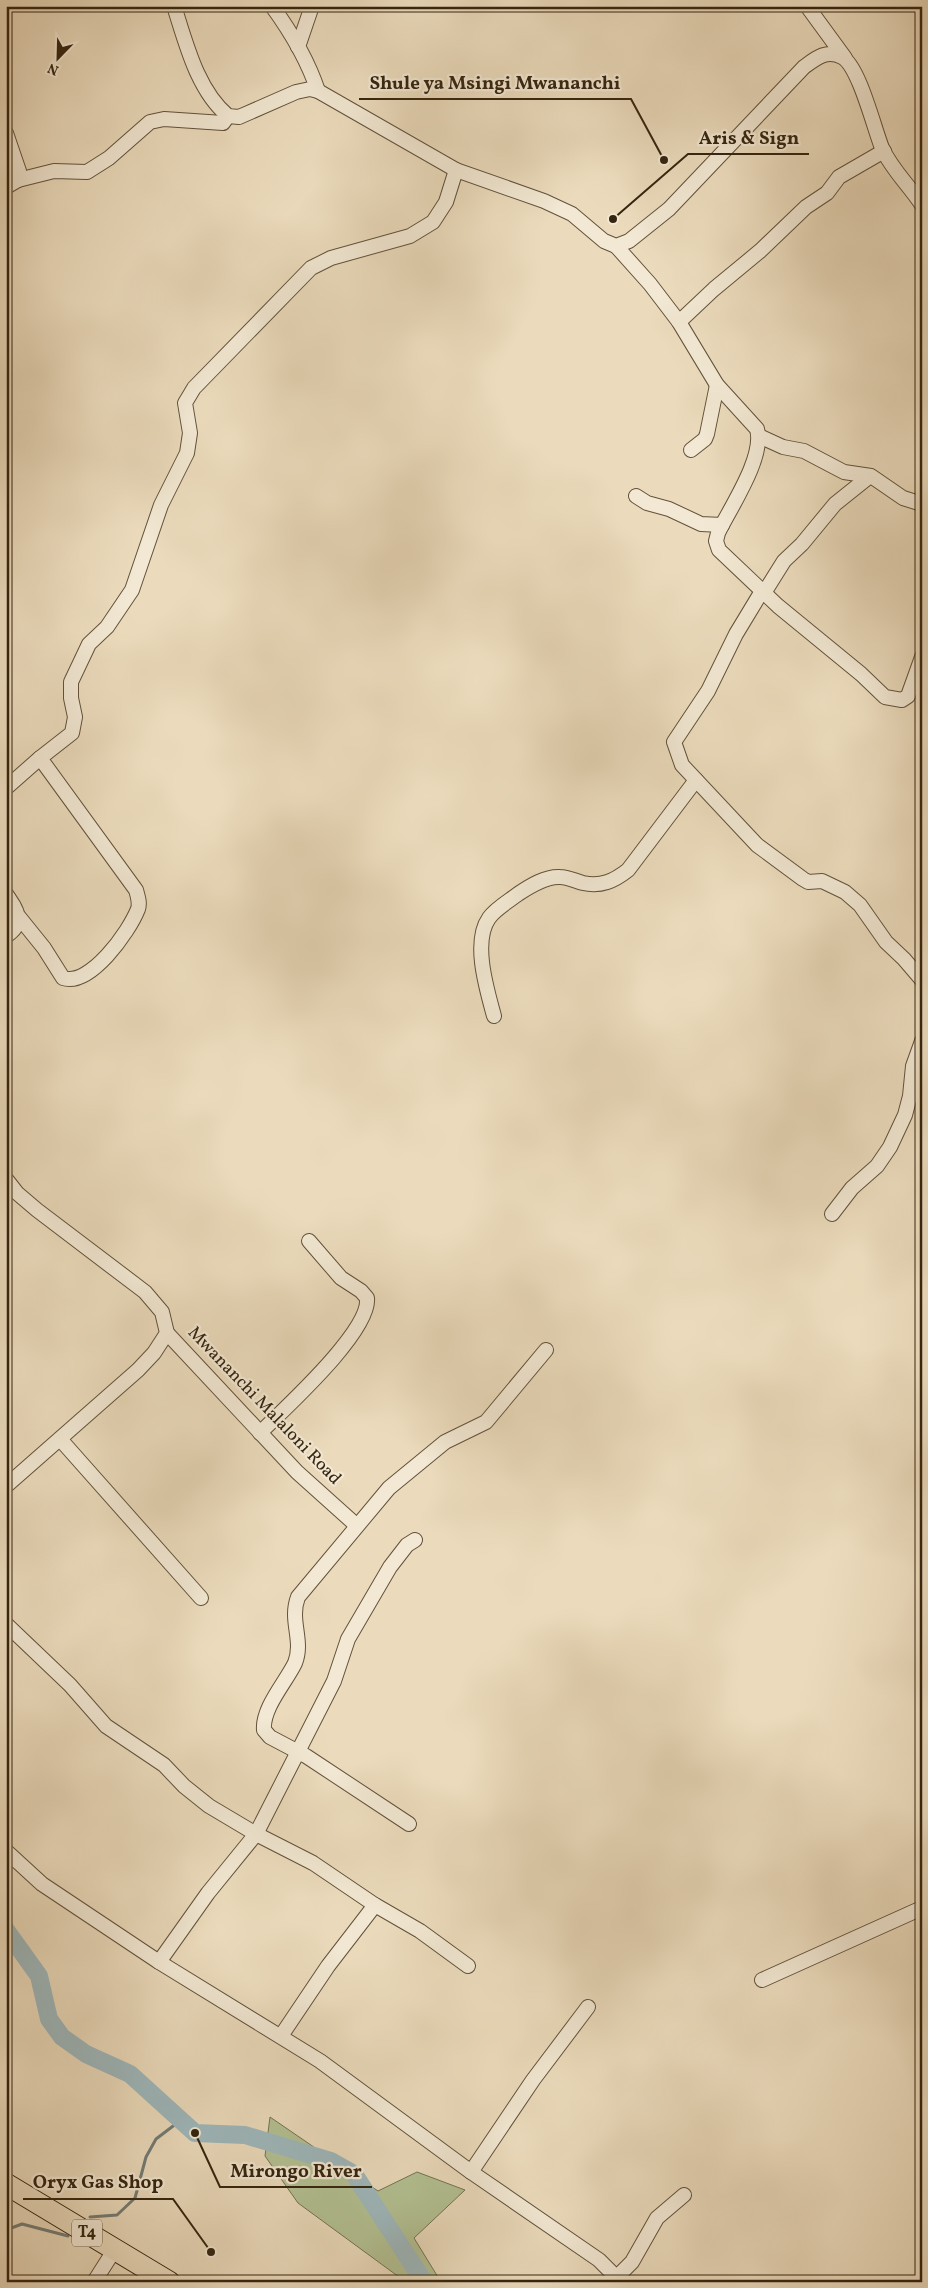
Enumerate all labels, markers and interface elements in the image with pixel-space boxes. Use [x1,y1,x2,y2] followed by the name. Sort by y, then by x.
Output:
[32,32,82,82] north arrow
[45,58,62,79] text: N
[359,65,631,99] callout: Shule ya Msingi Mwananchi
[369,71,621,97] text: Shule ya Msingi Mwananchi
[688,120,809,154] callout: Aris & Sign
[699,126,799,152] text: Aris & Sign
[181,1321,347,1491] street label: Mwananchi Malaloni Road
[220,2153,372,2187] callout: Mirongo River
[230,2159,362,2185] text: Mirongo River
[23,2165,173,2199] callout: Oryx Gas Shop
[33,2170,163,2196] text: Oryx Gas Shop
[72,2220,102,2246] road number: T4

